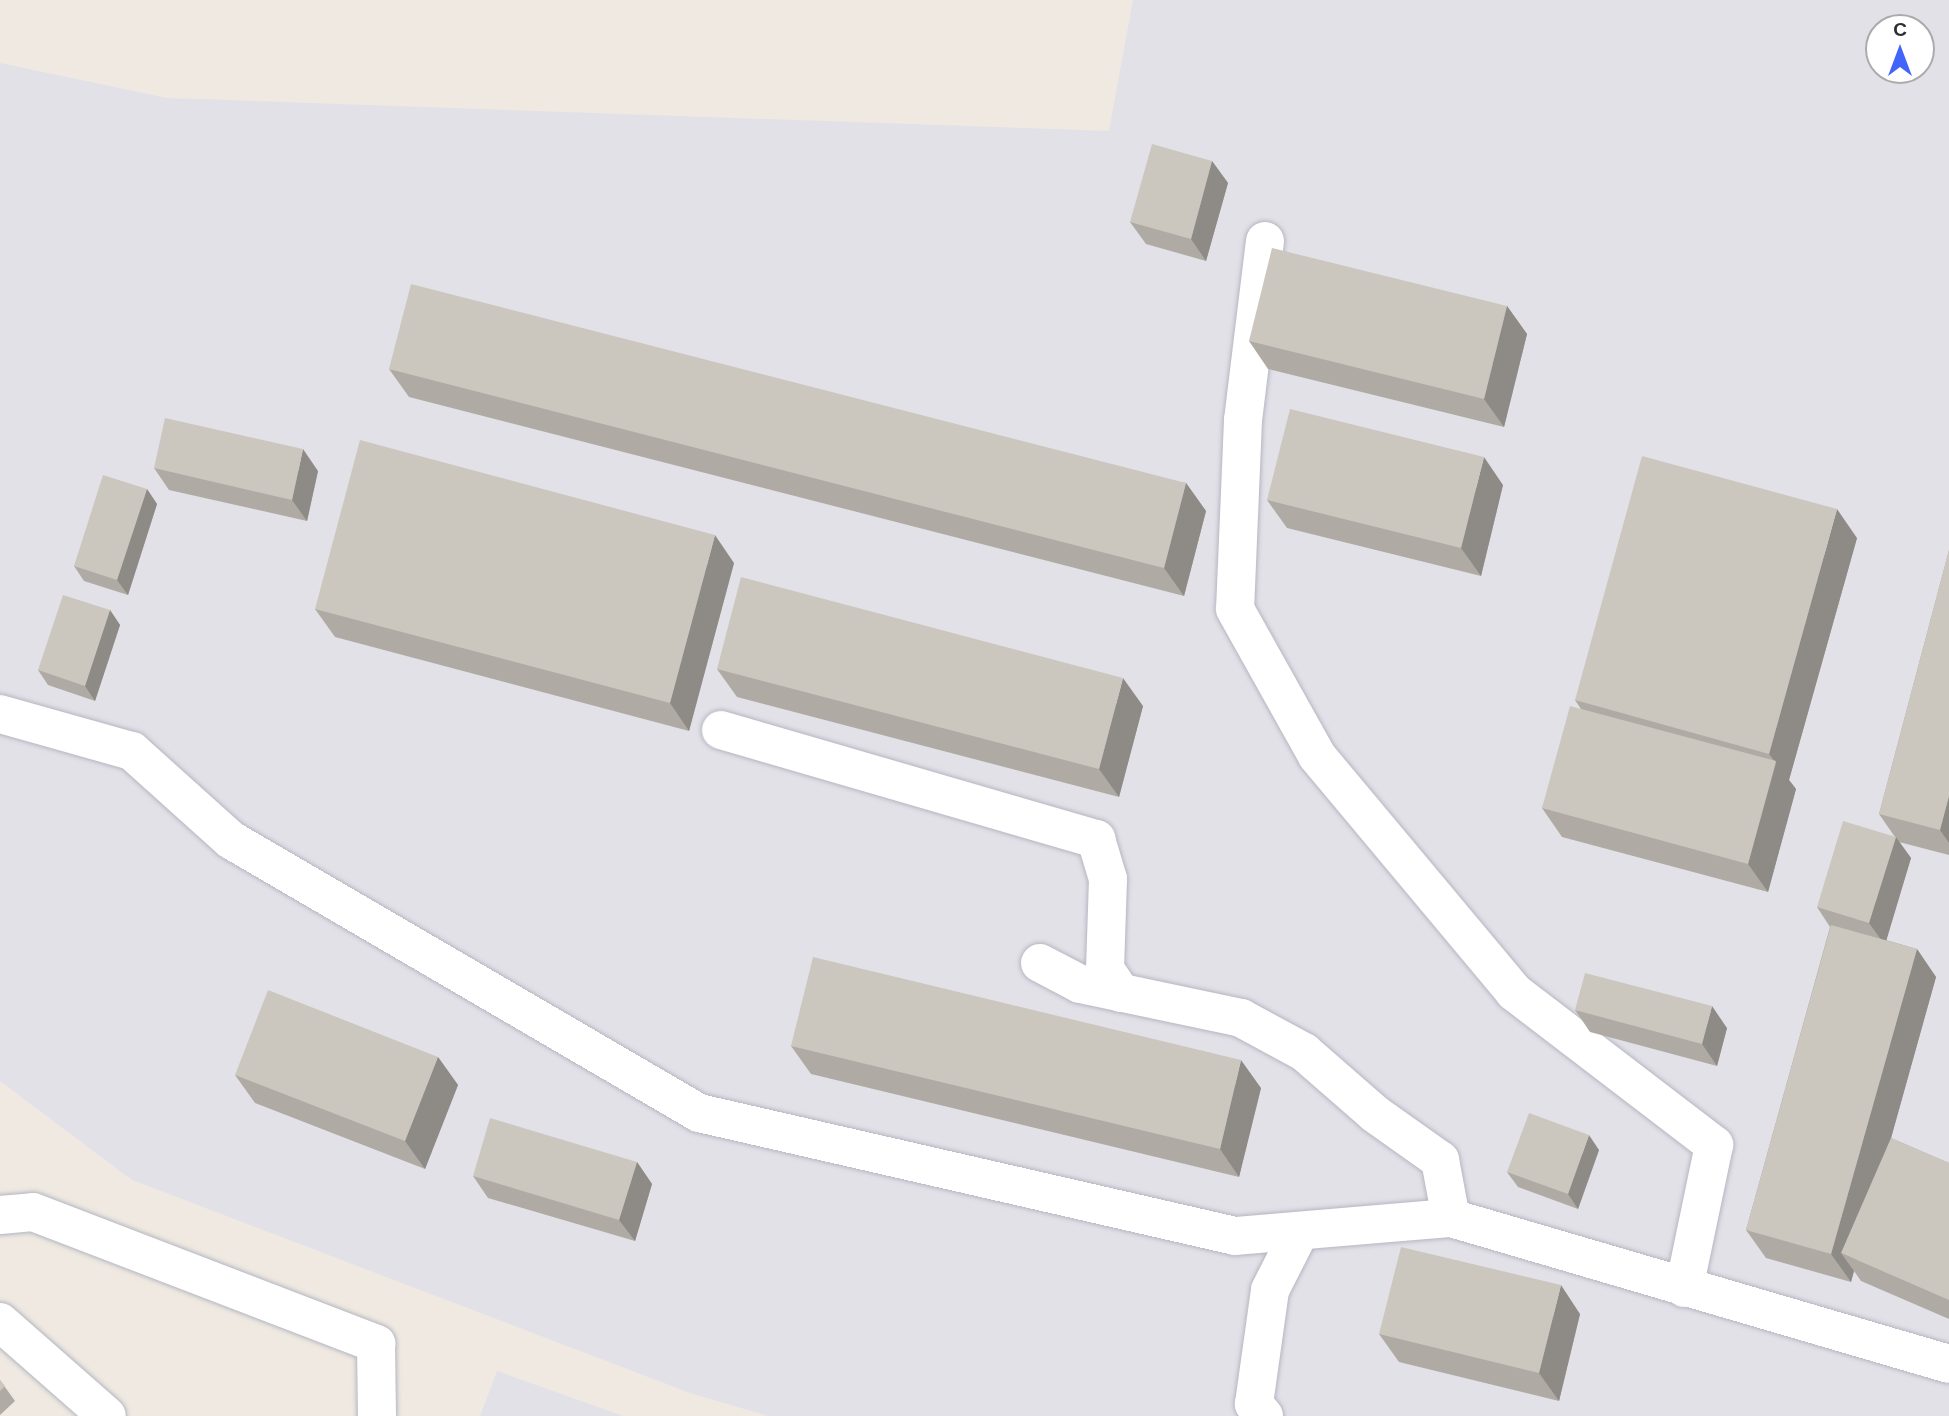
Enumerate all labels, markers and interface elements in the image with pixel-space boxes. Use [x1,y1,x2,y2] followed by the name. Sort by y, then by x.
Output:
[1865,14,1935,84] north arrow
[1893,19,1907,40] text: С

